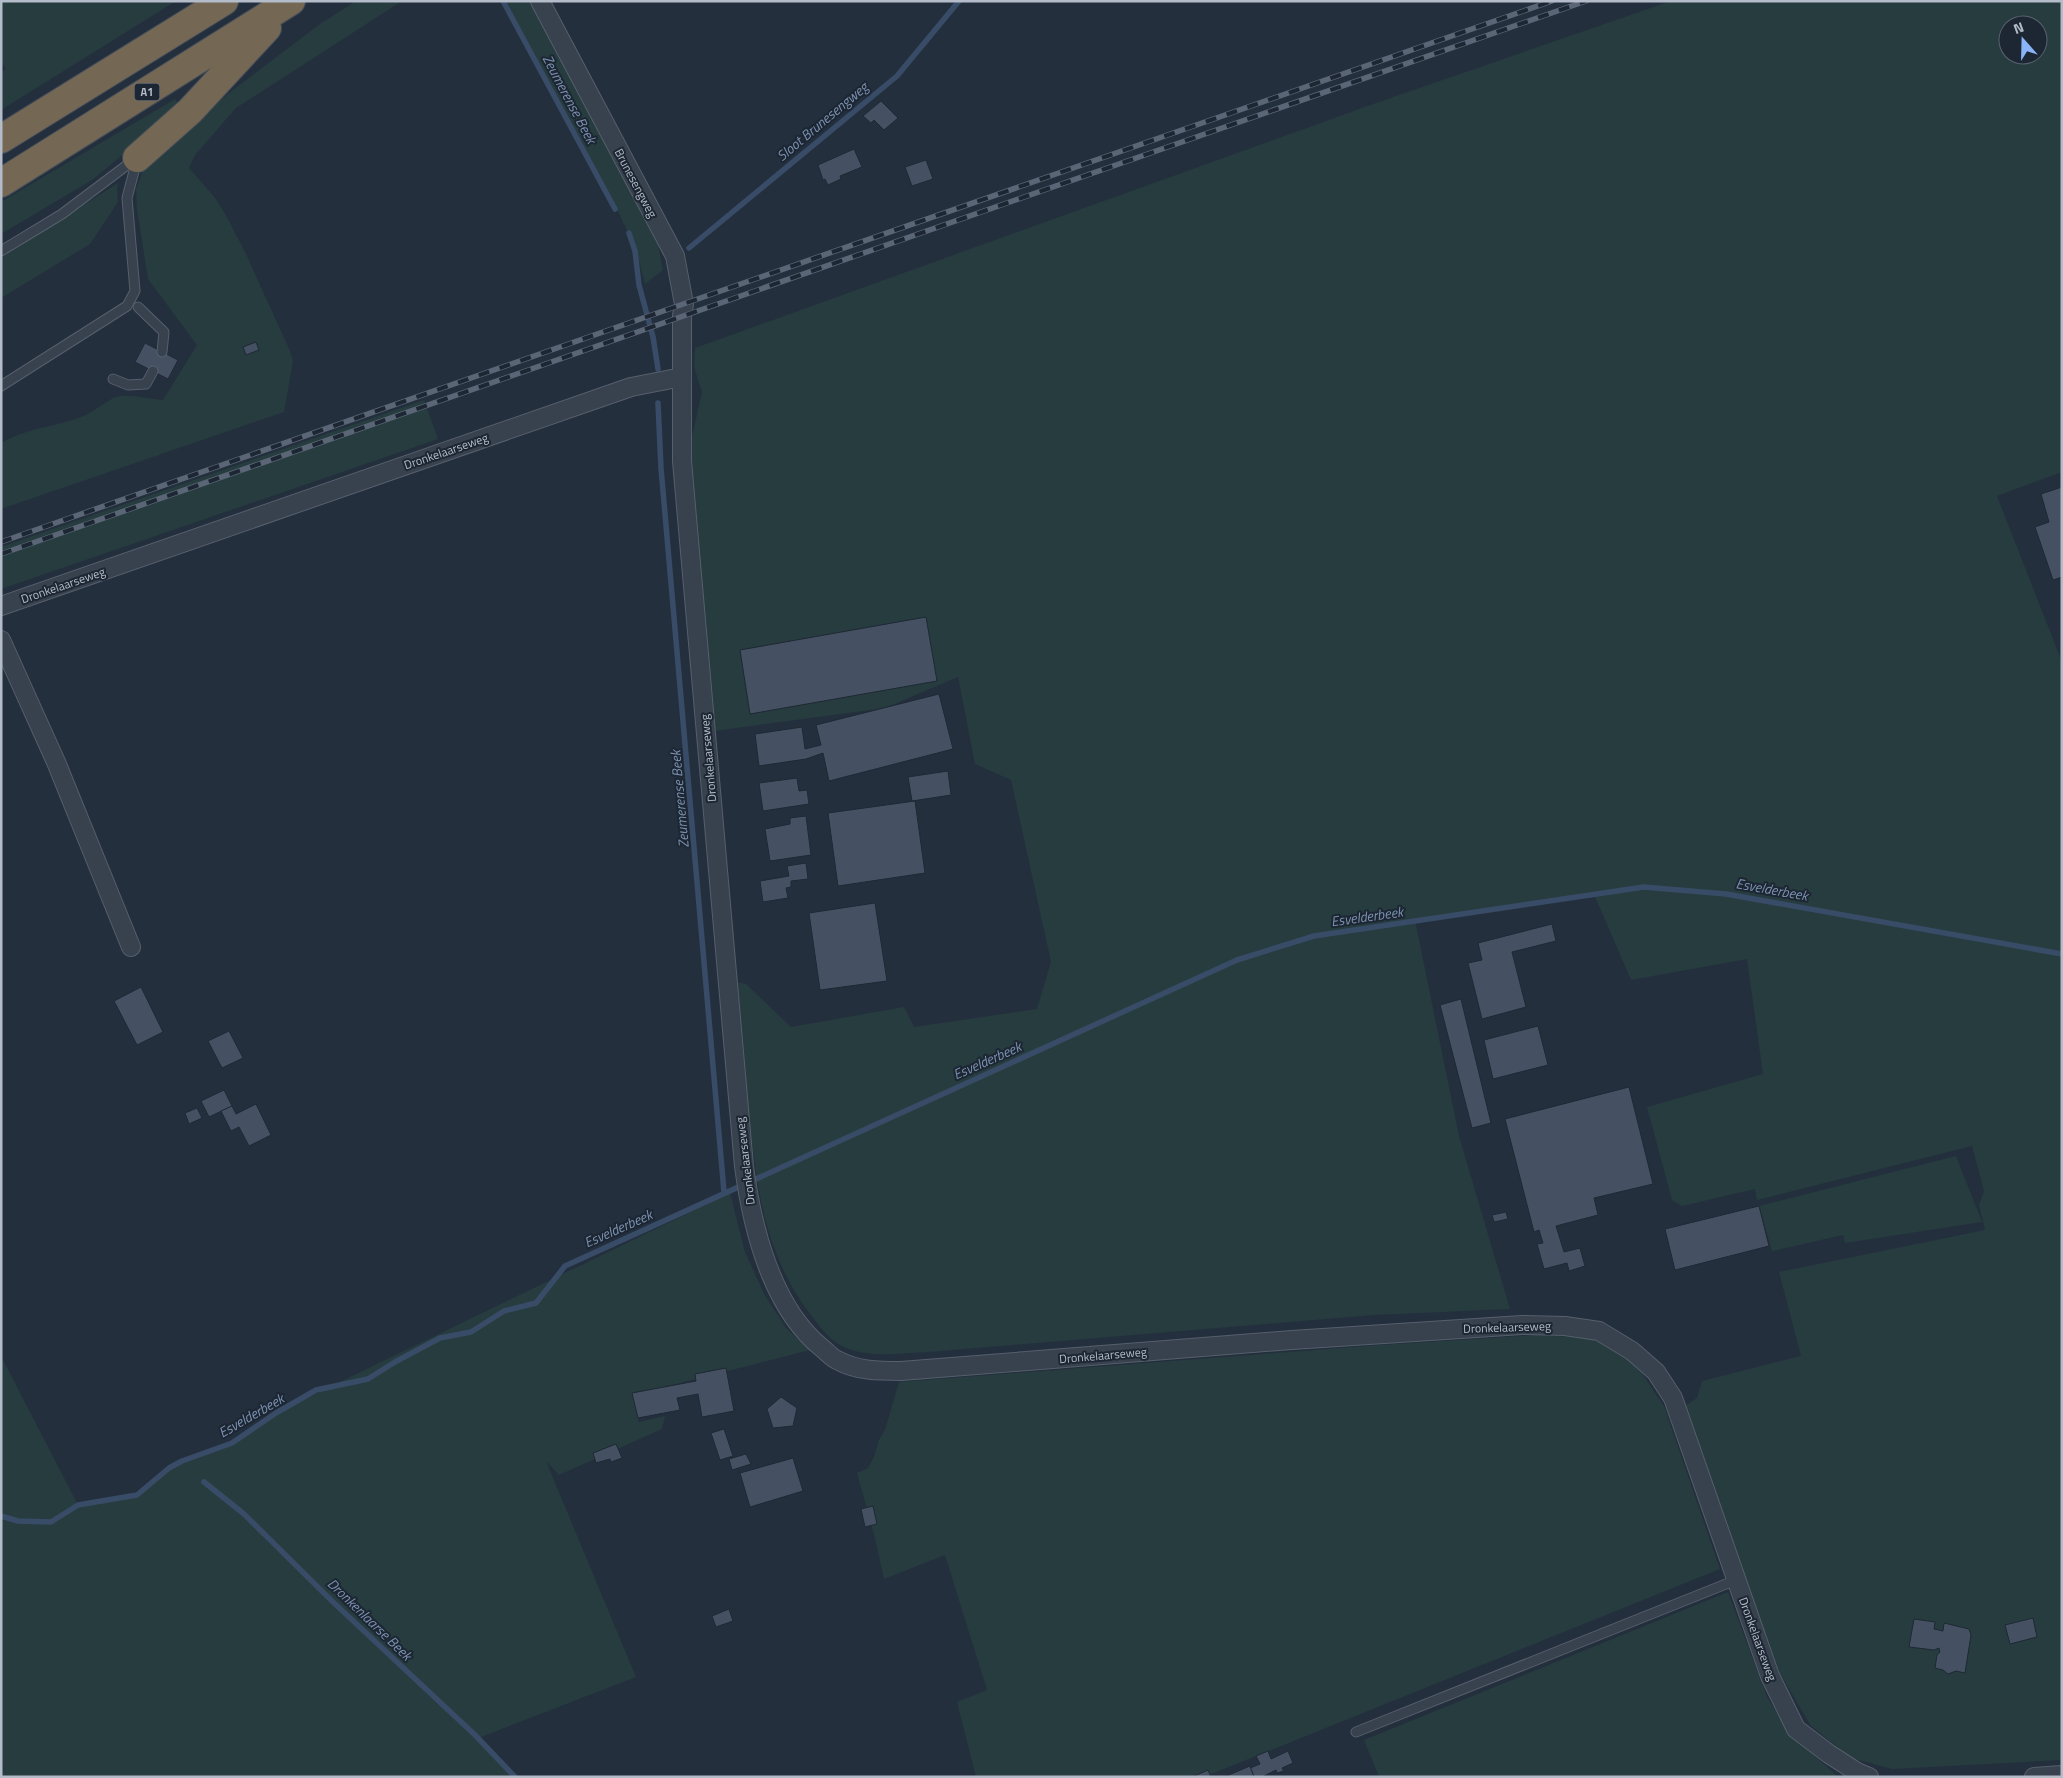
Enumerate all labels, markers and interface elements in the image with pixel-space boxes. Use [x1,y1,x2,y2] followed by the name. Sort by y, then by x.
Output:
[1998,15,2048,65] north arrow
[2010,16,2027,39] text: N
[538,51,603,149] water label: Zeumerense Beek
[772,76,873,165] water label: Sloot Brunesengweg
[134,84,160,100] road number: A1
[610,145,662,221] street label: Brunesengweg
[401,428,491,474] street label: Dronkelaarseweg
[18,562,108,608] street label: Dronkelaarseweg
[695,713,721,803] street label: Dronkelaarseweg
[664,747,694,849] water label: Zeumerense Beek
[1734,872,1811,906] water label: Esvelderbeek
[1330,900,1406,931] water label: Esvelderbeek
[950,1035,1026,1084] water label: Esvelderbeek
[730,1116,760,1206] street label: Dronkelaarseweg
[581,1203,657,1252] water label: Esvelderbeek
[1463,1316,1551,1338] street label: Dronkelaarseweg
[1058,1342,1148,1368] street label: Dronkelaarseweg
[214,1387,289,1442] water label: Esvelderbeek
[323,1573,418,1666] water label: Dronkenlaarse Beek
[1734,1594,1782,1684] street label: Dronkelaarseweg

